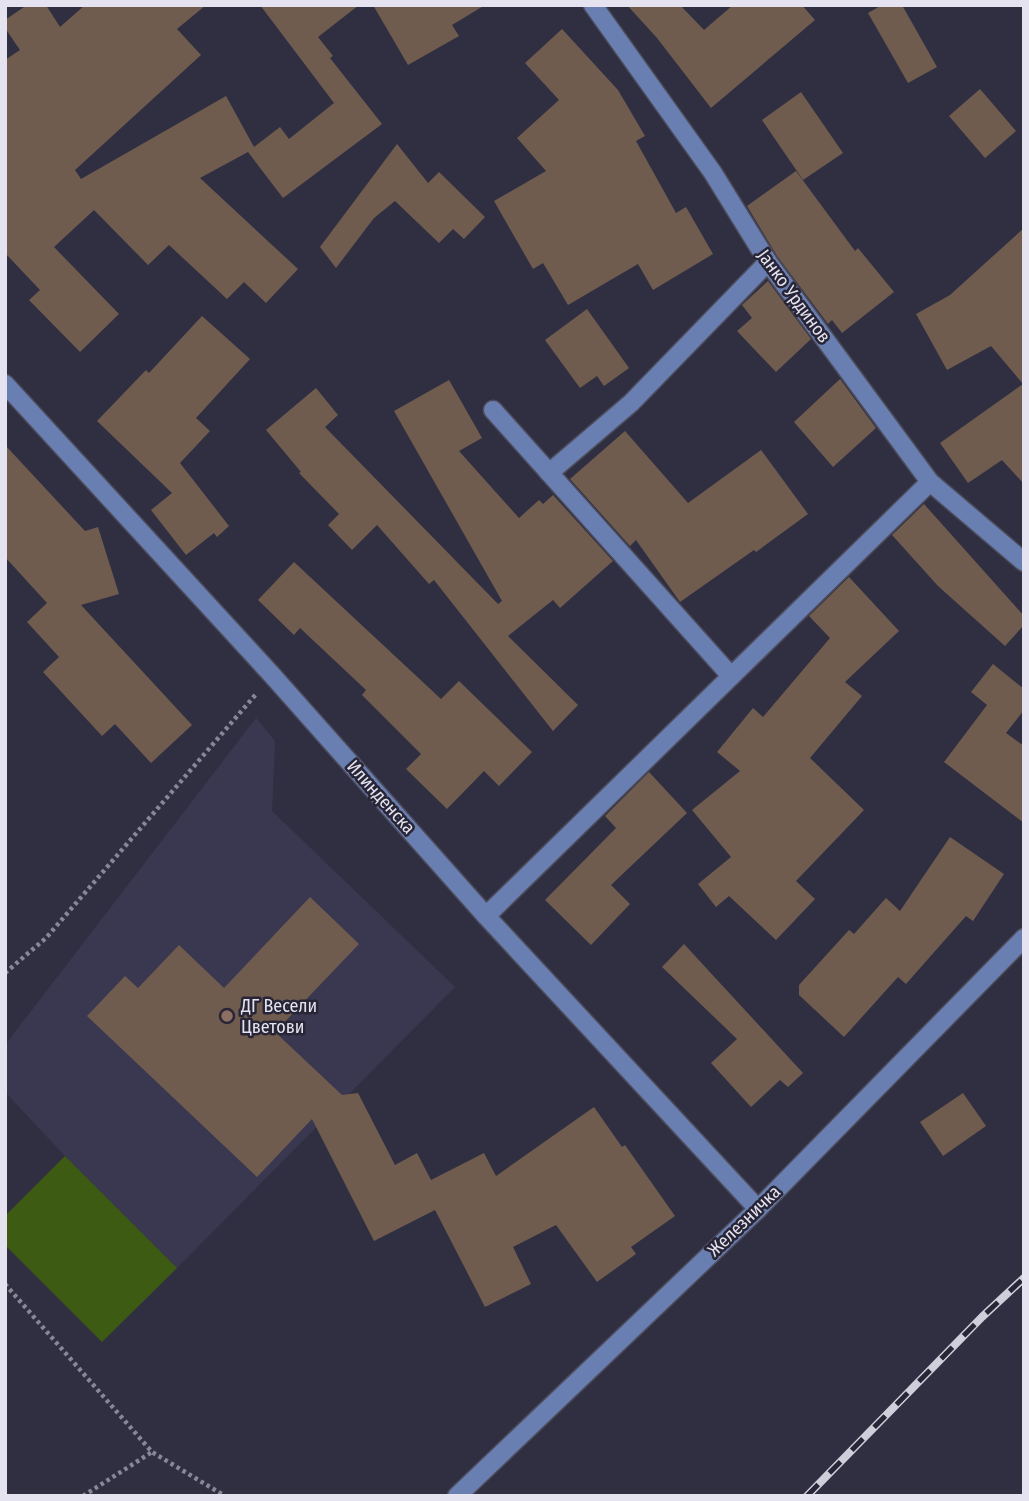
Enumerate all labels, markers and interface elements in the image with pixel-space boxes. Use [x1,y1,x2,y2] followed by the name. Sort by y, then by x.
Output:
[753,245,835,347] street label: Јанко Урдинов
[342,756,420,839] street label: Илинденска
[240,995,317,1038] place label: ДГ Весели Цветови
[219,1008,235,1024] marker: ДГ Весели Цветови
[703,1181,785,1261] street label: Железничка

